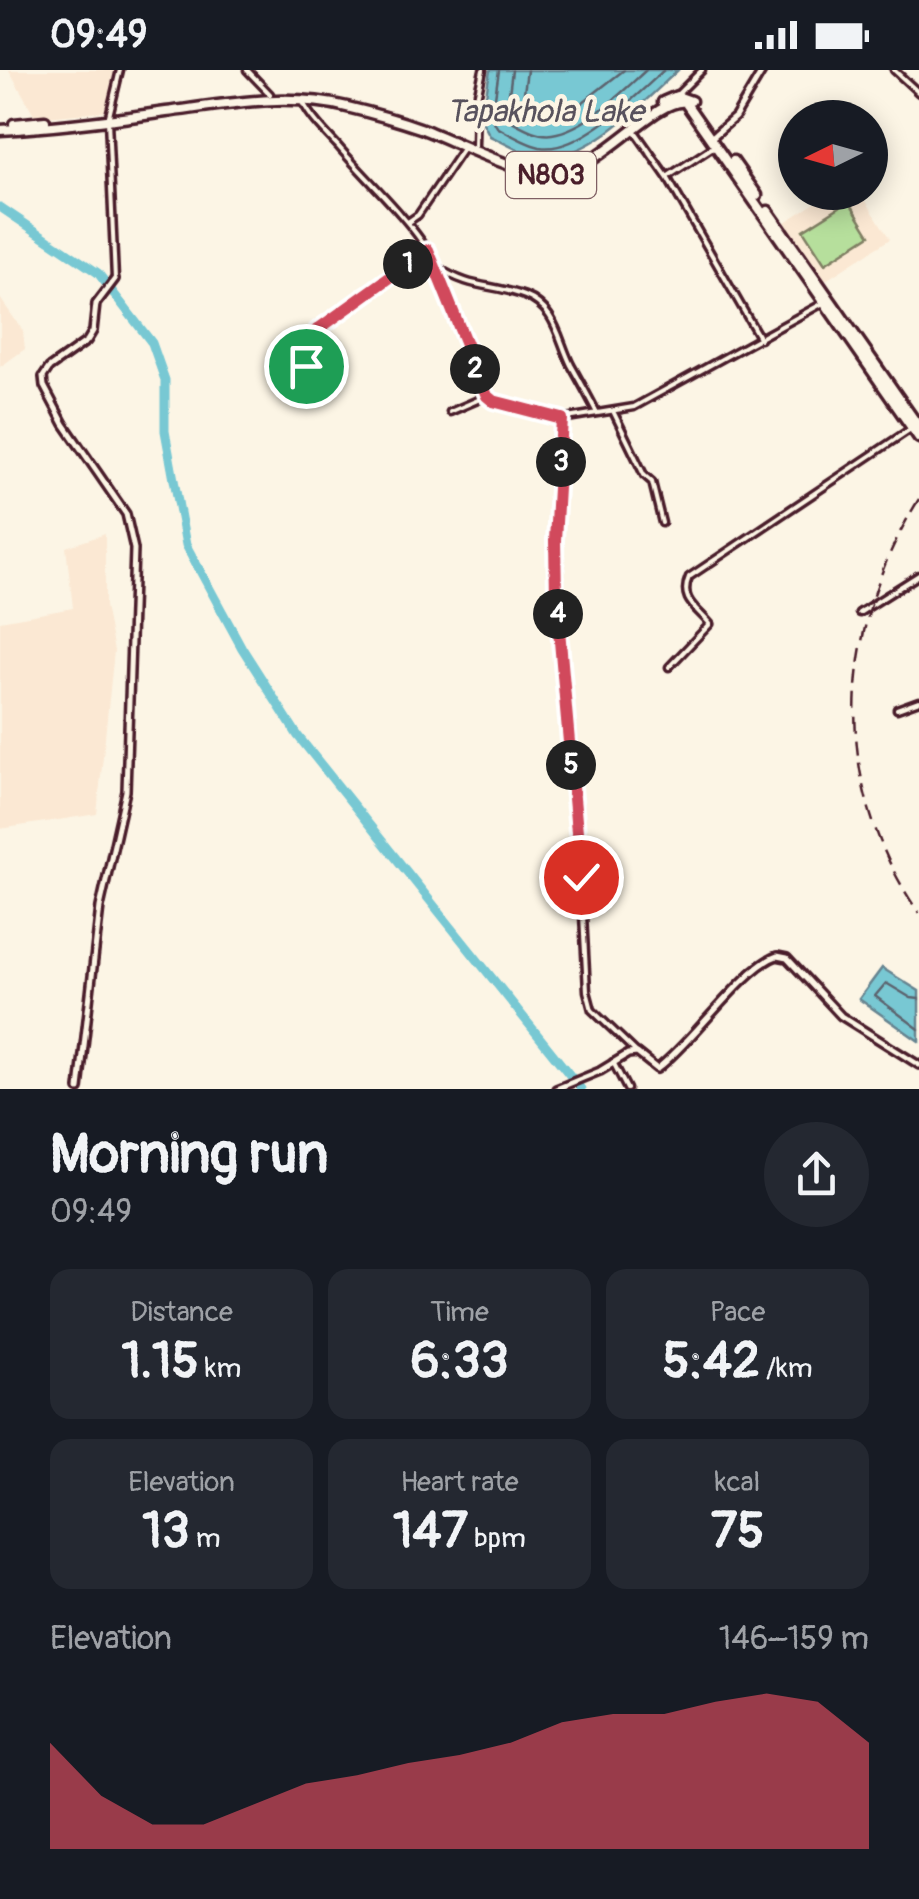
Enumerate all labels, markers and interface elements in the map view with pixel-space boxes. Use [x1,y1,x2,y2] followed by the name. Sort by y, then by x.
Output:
[50,11,147,59] text: 09:49
[446,92,647,132] water label: Tapakhola Lake
[778,100,888,210] north arrow
[778,100,888,210] map controls
[506,152,596,198] road number: N803
[383,239,433,289] pin: 1
[403,246,413,281] text: 1
[264,324,349,409] pin
[279,339,334,394] icon: arrive
[450,344,500,394] pin: 2
[467,351,483,386] text: 2
[536,437,586,487] pin: 3
[553,444,569,479] text: 3
[533,589,583,639] pin: 4
[550,596,566,631] text: 4
[546,740,596,790] pin: 5
[563,747,579,782] text: 5
[539,835,624,920] pin
[554,850,609,905] icon: check
[50,1120,328,1189] text: Morning run
[764,1122,869,1227] button: share
[50,1192,132,1232] text: 09:49
[130,1295,233,1330] text: Distance
[430,1295,489,1330] text: Time
[710,1295,765,1330] text: Pace
[122,1330,199,1393] text: 1.15
[410,1330,509,1393] text: 6:33
[662,1330,760,1393] text: 5:42
[199,1351,241,1386] text: km
[760,1351,813,1386] text: /km
[128,1465,235,1500] text: Elevation
[400,1465,519,1500] text: Heart rate
[715,1465,760,1500] text: kcal
[142,1500,190,1563] text: 13
[393,1500,468,1563] text: 147
[711,1500,764,1563] text: 75
[190,1521,221,1556] text: m
[468,1521,526,1556] text: bpm
[50,1619,172,1659] text: Elevation
[719,1619,869,1659] text: 146–159 m

